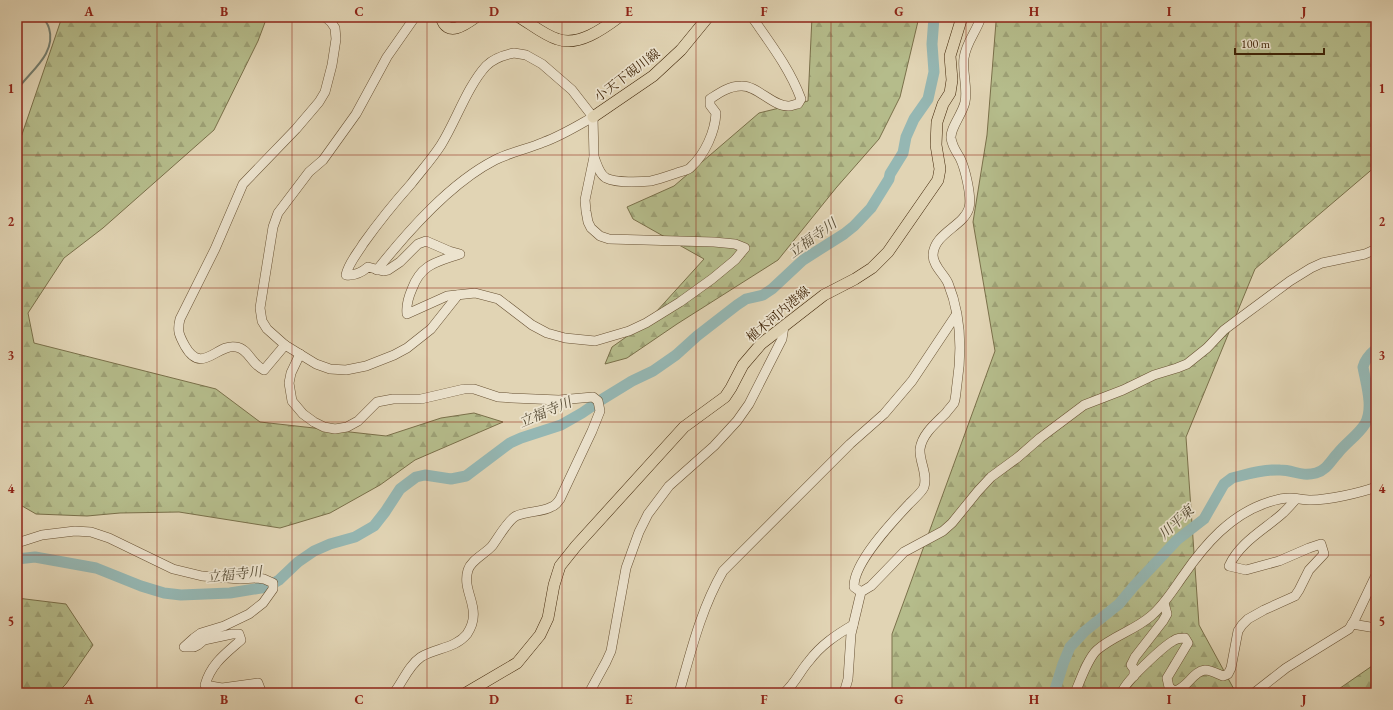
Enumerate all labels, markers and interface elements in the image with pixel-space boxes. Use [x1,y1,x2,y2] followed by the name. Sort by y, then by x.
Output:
[83,3,94,20] text: A
[220,3,228,20] text: B
[354,3,364,20] text: C
[489,3,499,20] text: D
[625,3,633,20] text: E
[760,3,768,20] text: F
[894,3,904,20] text: G
[1029,3,1040,20] text: H
[1167,3,1172,20] text: I
[1300,3,1307,20] text: J
[1235,30,1324,56] scale bar
[1241,36,1271,52] text: 100 m
[591,45,663,105] street label: 小天下硯川線
[8,80,15,97] text: 1
[1379,80,1386,97] text: 1
[8,213,15,230] text: 2
[784,213,842,262] water label: 立福寺川
[1379,213,1386,230] text: 2
[743,282,813,346] street label: 植木河内港線
[8,347,15,364] text: 3
[1379,347,1386,364] text: 3
[516,392,576,431] water label: 立福寺川
[8,480,15,497] text: 4
[1379,480,1386,497] text: 4
[1155,500,1199,543] water label: 川平東
[205,562,265,586] water label: 立福寺川
[8,613,14,630] text: 5
[1379,613,1385,630] text: 5
[83,691,94,708] text: A
[220,691,228,708] text: B
[354,691,364,708] text: C
[489,691,499,708] text: D
[625,691,633,708] text: E
[760,691,768,708] text: F
[894,691,904,708] text: G
[1029,691,1040,708] text: H
[1167,691,1172,708] text: I
[1300,691,1307,708] text: J

